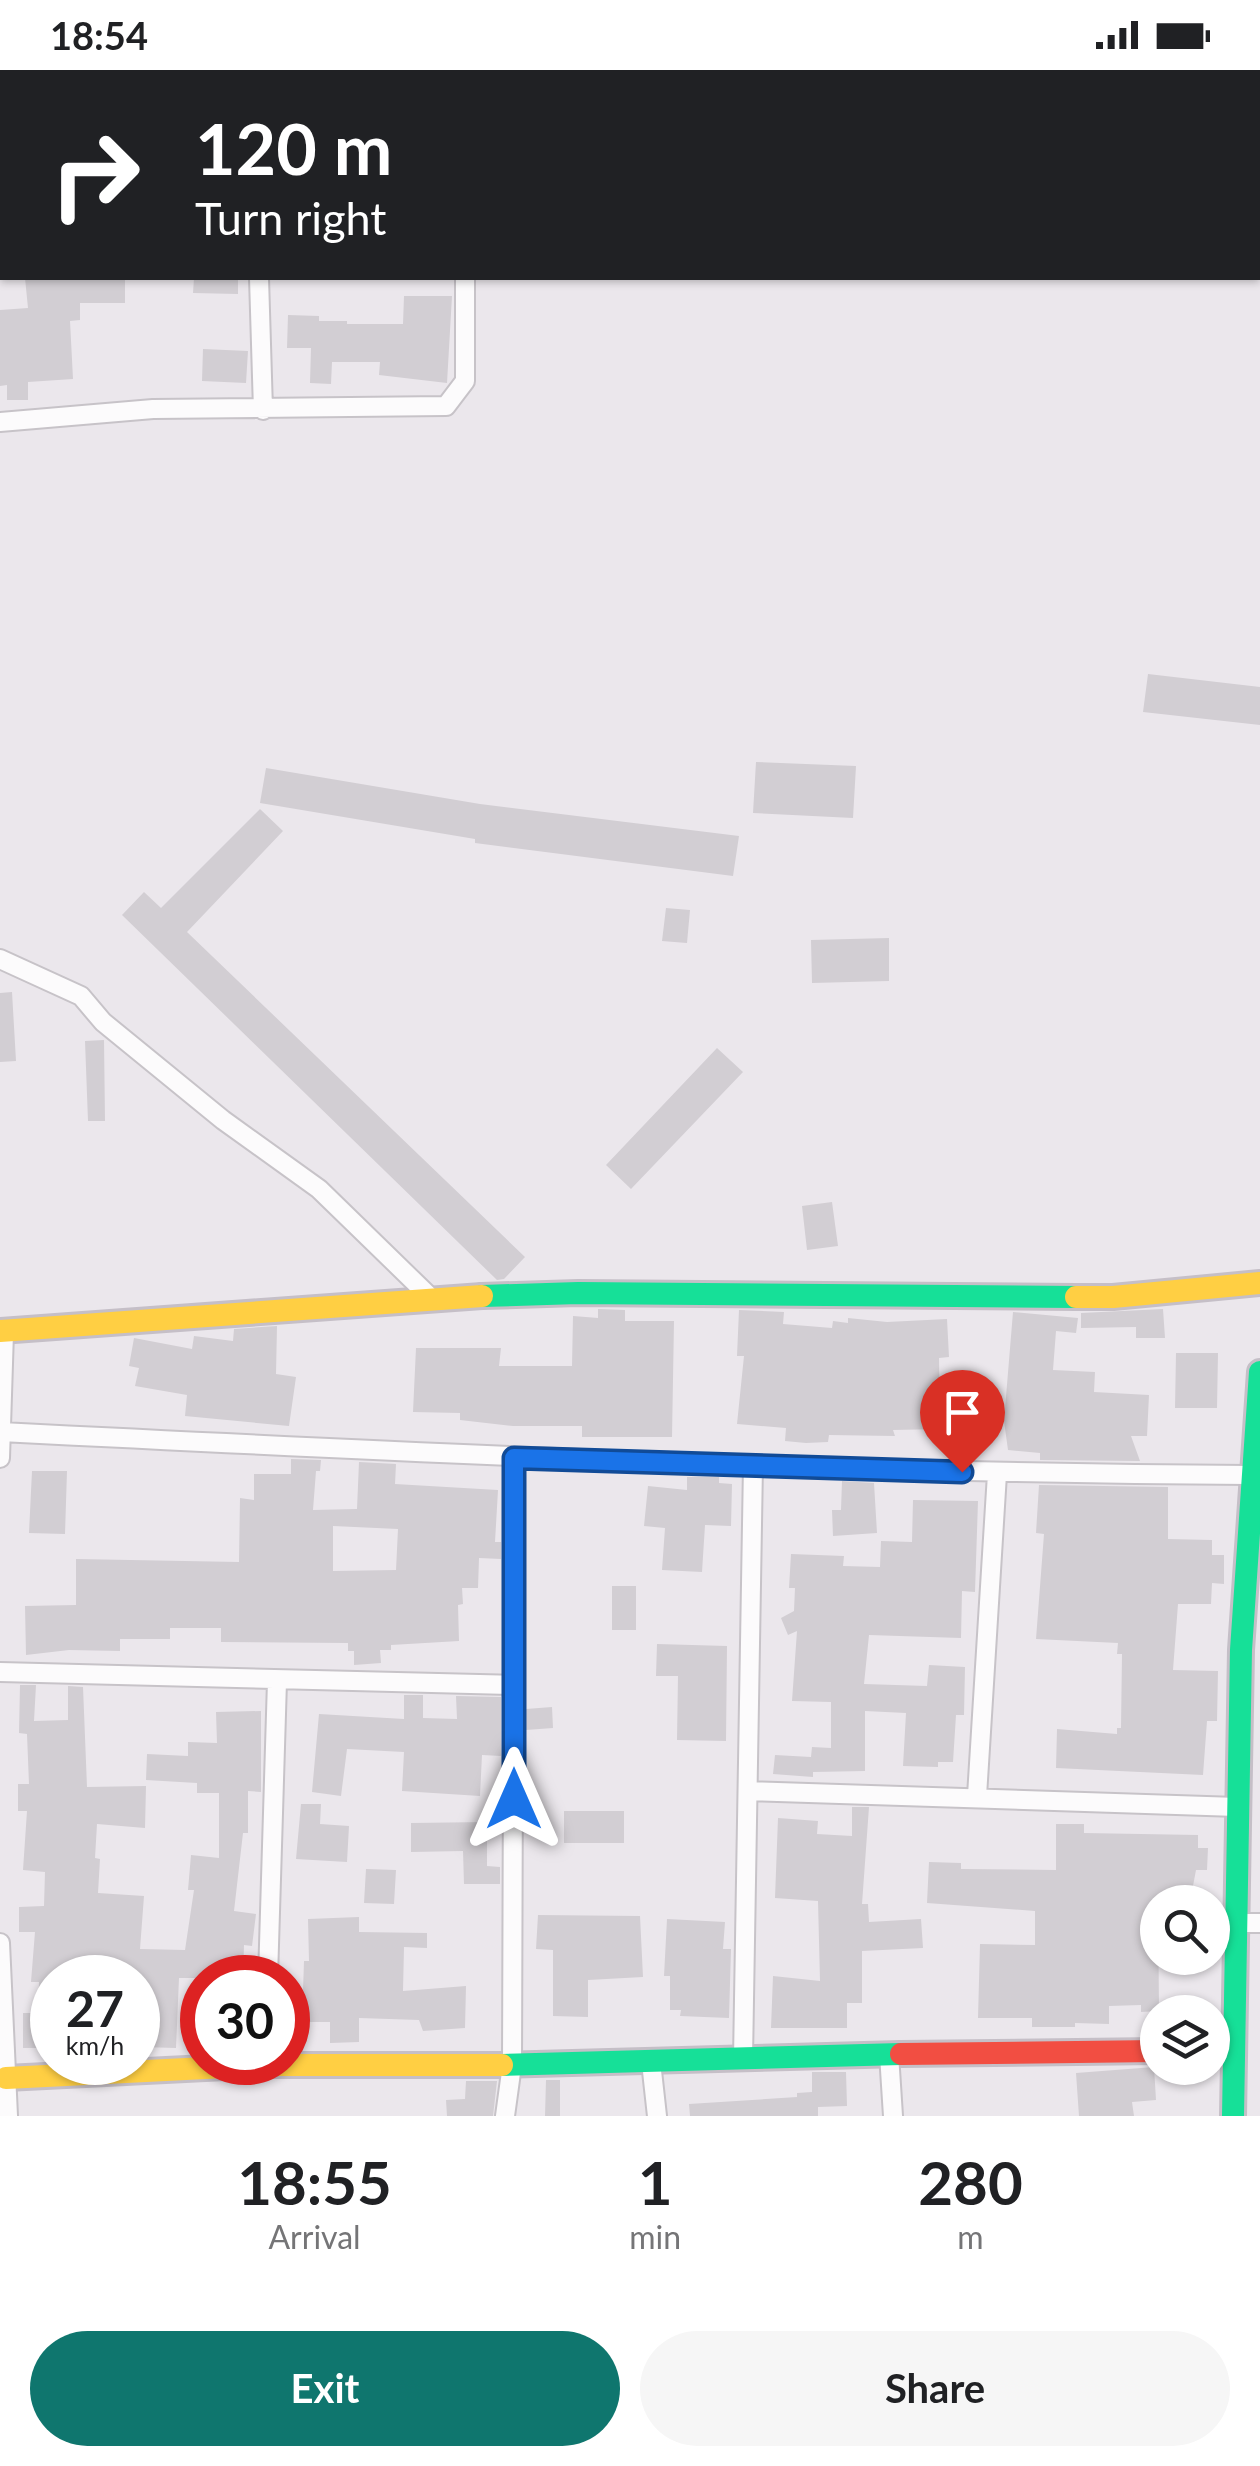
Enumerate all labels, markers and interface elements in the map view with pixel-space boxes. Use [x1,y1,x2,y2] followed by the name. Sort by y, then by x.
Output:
[50,12,148,58] text: 18:54
[195,106,392,190] text: 120 m
[30,110,160,240] icon: right
[195,191,386,245] text: Turn right
[920,1370,1005,1473] pin
[935,1385,990,1440] icon: arrive
[462,1747,566,1851] position arrow
[1140,1885,1230,2085] map controls
[1140,1885,1230,1975] button: search
[180,1955,310,2085] speed limit sign: 30
[66,1978,124,2038] text: 27
[1140,1995,1230,2085] button: layers
[66,2030,124,2060] text: km/h
[237,2146,392,2218] text: 18:55
[638,2146,673,2218] text: 1
[918,2146,1023,2218] text: 280
[268,2217,361,2256] text: Arrival
[629,2217,681,2256] text: min
[957,2217,984,2256] text: m
[30,2331,620,2446] button: Exit
[640,2331,1230,2446] button: Share

